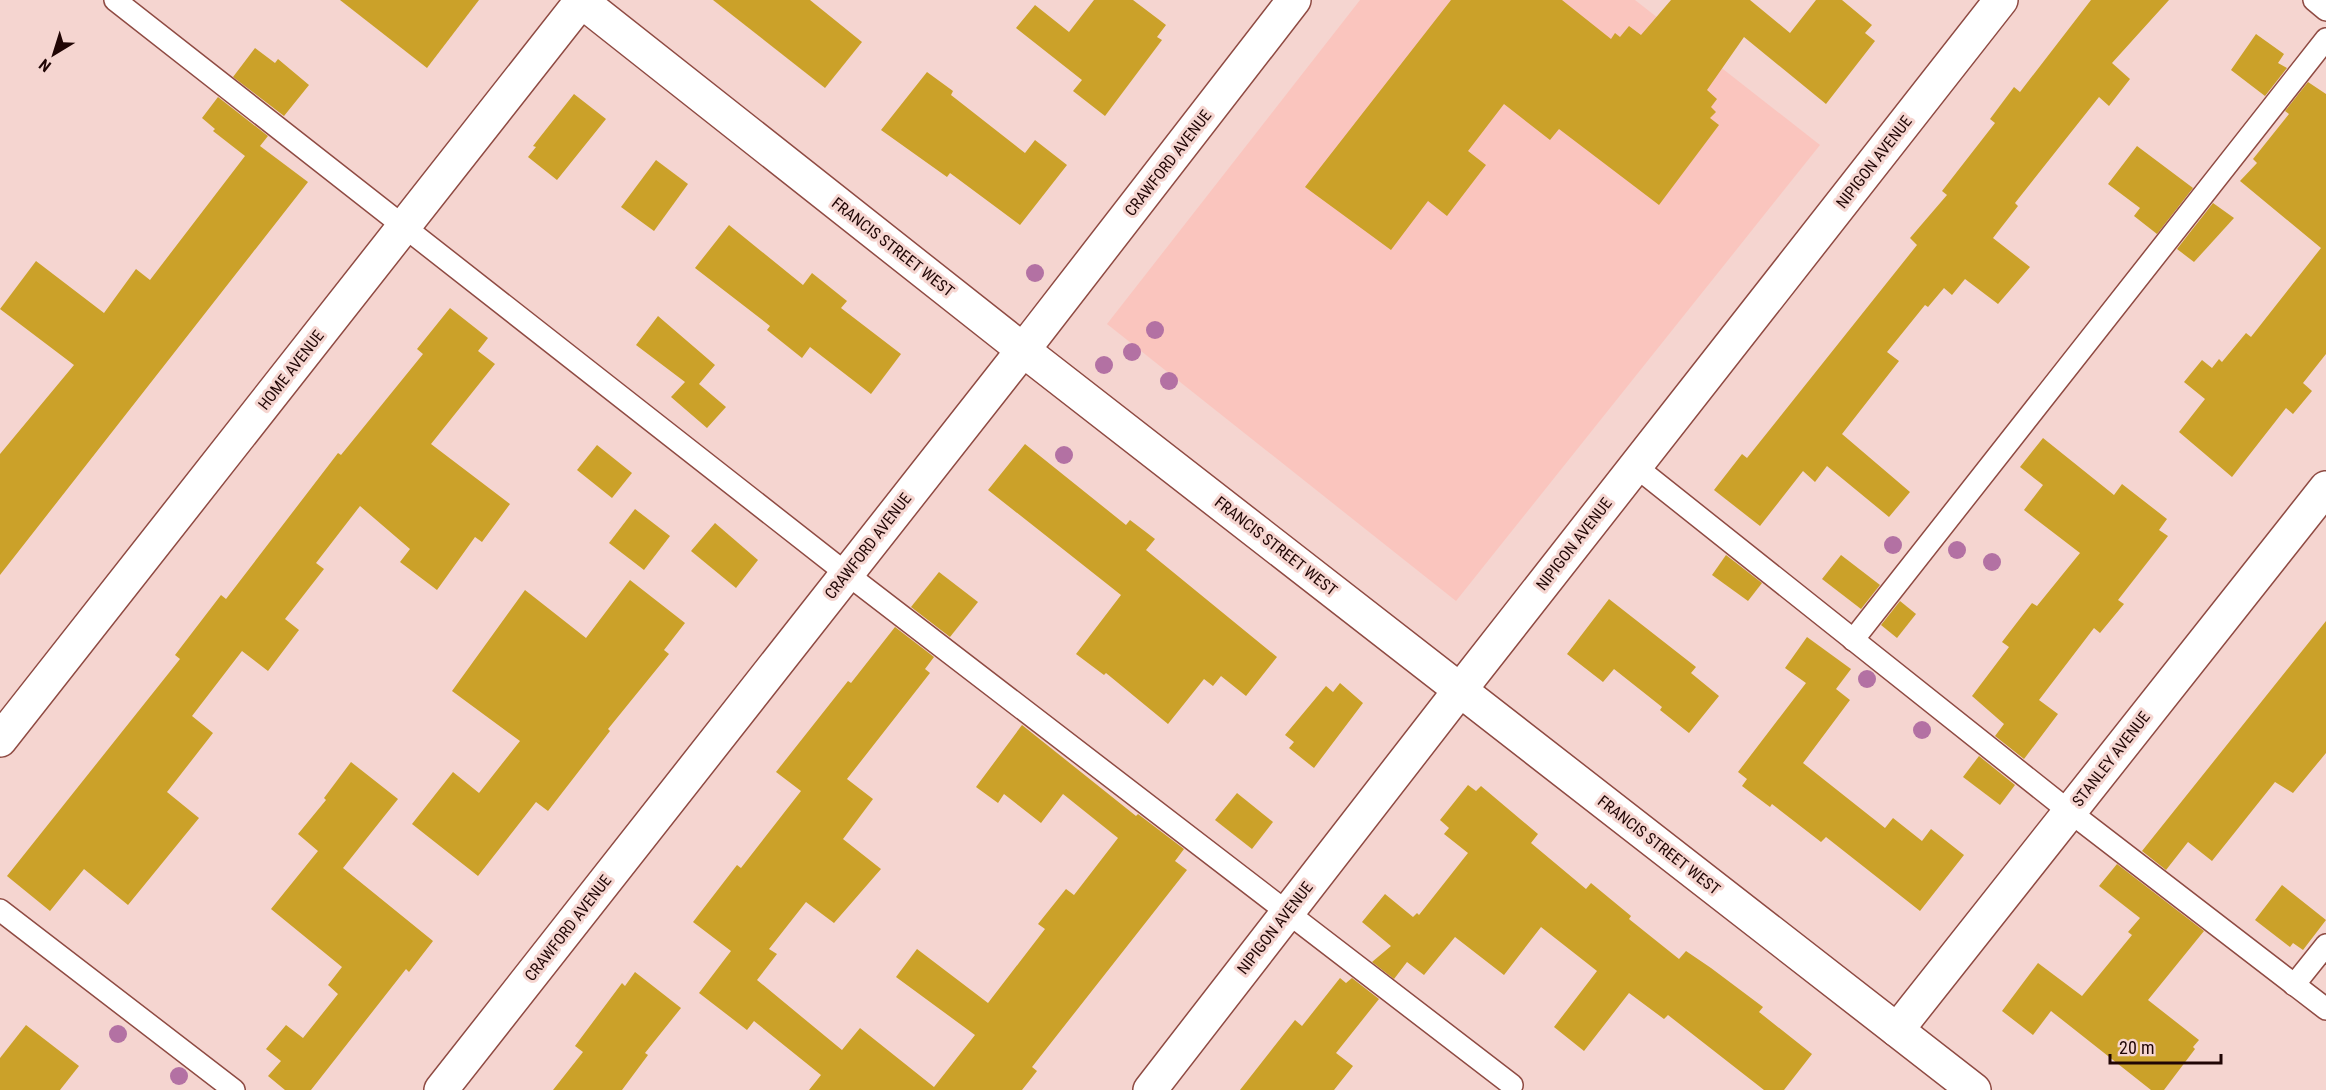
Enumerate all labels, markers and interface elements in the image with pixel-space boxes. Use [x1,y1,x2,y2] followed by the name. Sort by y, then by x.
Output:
[24,24,84,84] north arrow
[35,55,55,76] text: N
[1121,106,1215,220] street label: CRAWFORD AVENUE
[1832,112,1916,212] street label: NIPIGON AVENUE
[828,193,958,301] street label: FRANCIS STREET WEST
[254,326,328,414] street label: HOME AVENUE
[821,489,915,603] street label: CRAWFORD AVENUE
[1211,492,1341,600] street label: FRANCIS STREET WEST
[1532,494,1616,594] street label: NIPIGON AVENUE
[2068,708,2154,810] street label: STANLEY AVENUE
[1594,791,1724,899] street label: FRANCIS STREET WEST
[521,871,615,985] street label: CRAWFORD AVENUE
[1233,878,1317,978] street label: NIPIGON AVENUE
[2110,1027,2221,1065] scale bar
[2119,1037,2154,1058] text: 20 m

